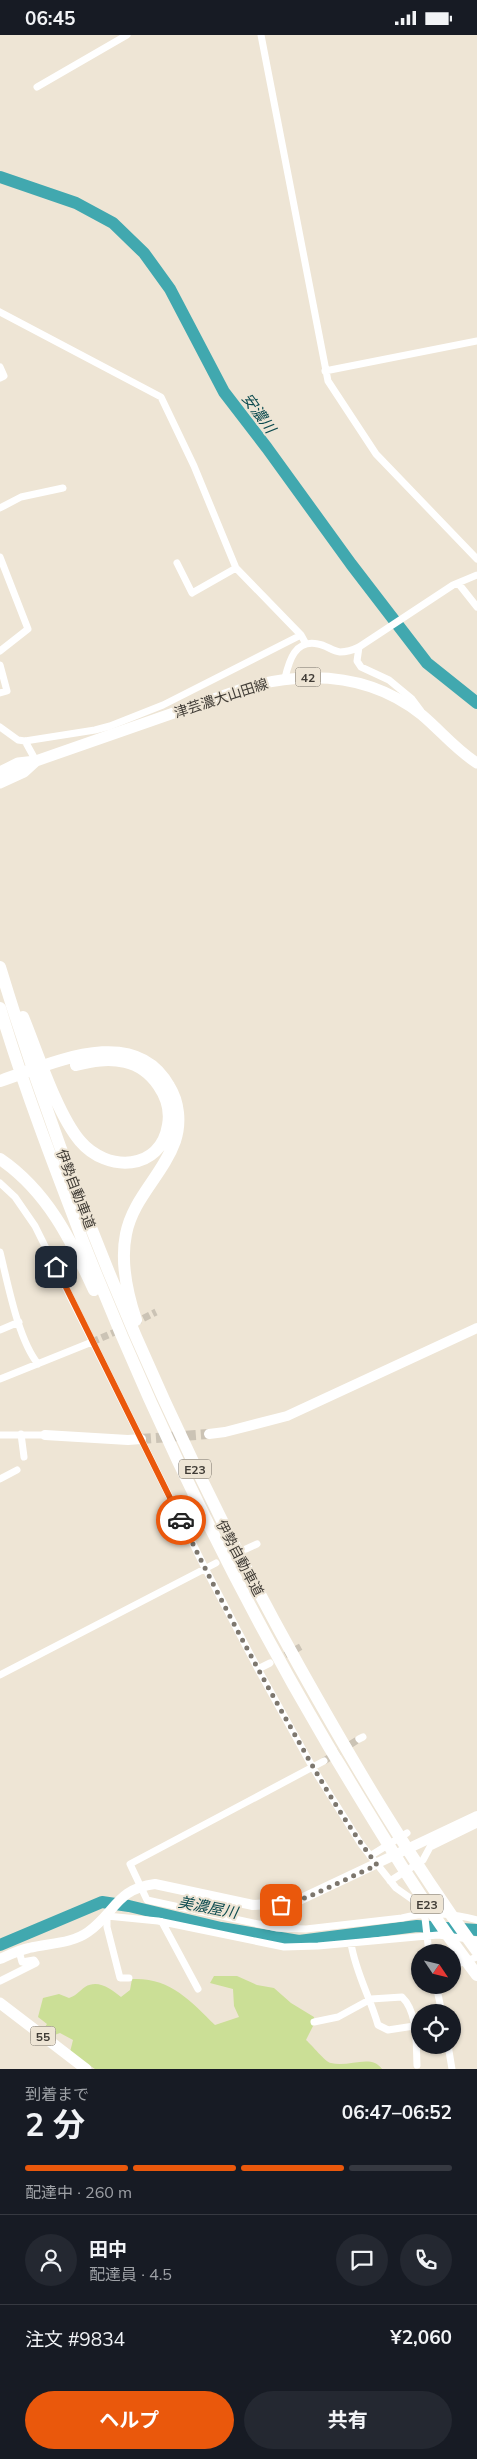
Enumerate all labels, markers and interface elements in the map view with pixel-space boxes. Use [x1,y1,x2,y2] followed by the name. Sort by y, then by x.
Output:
[25,6,75,30] text: 06:45
[238,389,281,438] water label: 安濃川
[296,667,320,687] road number: 42
[172,674,270,722] street label: 津芸濃大山田線
[53,1147,99,1231] street label: 伊勢自動車道
[35,1246,77,1288] pin
[42,1253,70,1281] icon: home
[179,1460,211,1479] road number: E23
[156,1495,206,1545] courier
[167,1506,195,1534] icon: car
[212,1517,268,1599] street label: 伊勢自動車道
[260,1884,302,1926] pin
[267,1891,295,1919] icon: bag
[177,1892,241,1922] water label: 美濃屋川
[411,1895,443,1913] road number: E23
[411,1944,461,1994] north arrow
[411,1944,461,2054] map controls
[411,2004,461,2054] button: locate
[30,2027,56,2045] road number: 55
[25,2084,89,2104] text: 到着まで
[342,2100,452,2124] text: 06:47–06:52
[25,2104,85,2144] text: 2 分
[25,2182,132,2202] text: 配達中 · 260 m
[25,2234,77,2286] button: person
[336,2234,388,2286] button: chat
[400,2234,452,2286] button: phone
[89,2237,127,2261] text: 田中
[89,2264,172,2284] text: 配達員 · 4.5
[390,2325,452,2349] text: ¥2,060
[25,2327,125,2351] text: 注文 #9834
[25,2391,234,2449] button: ヘルプ
[244,2391,452,2449] button: 共有

